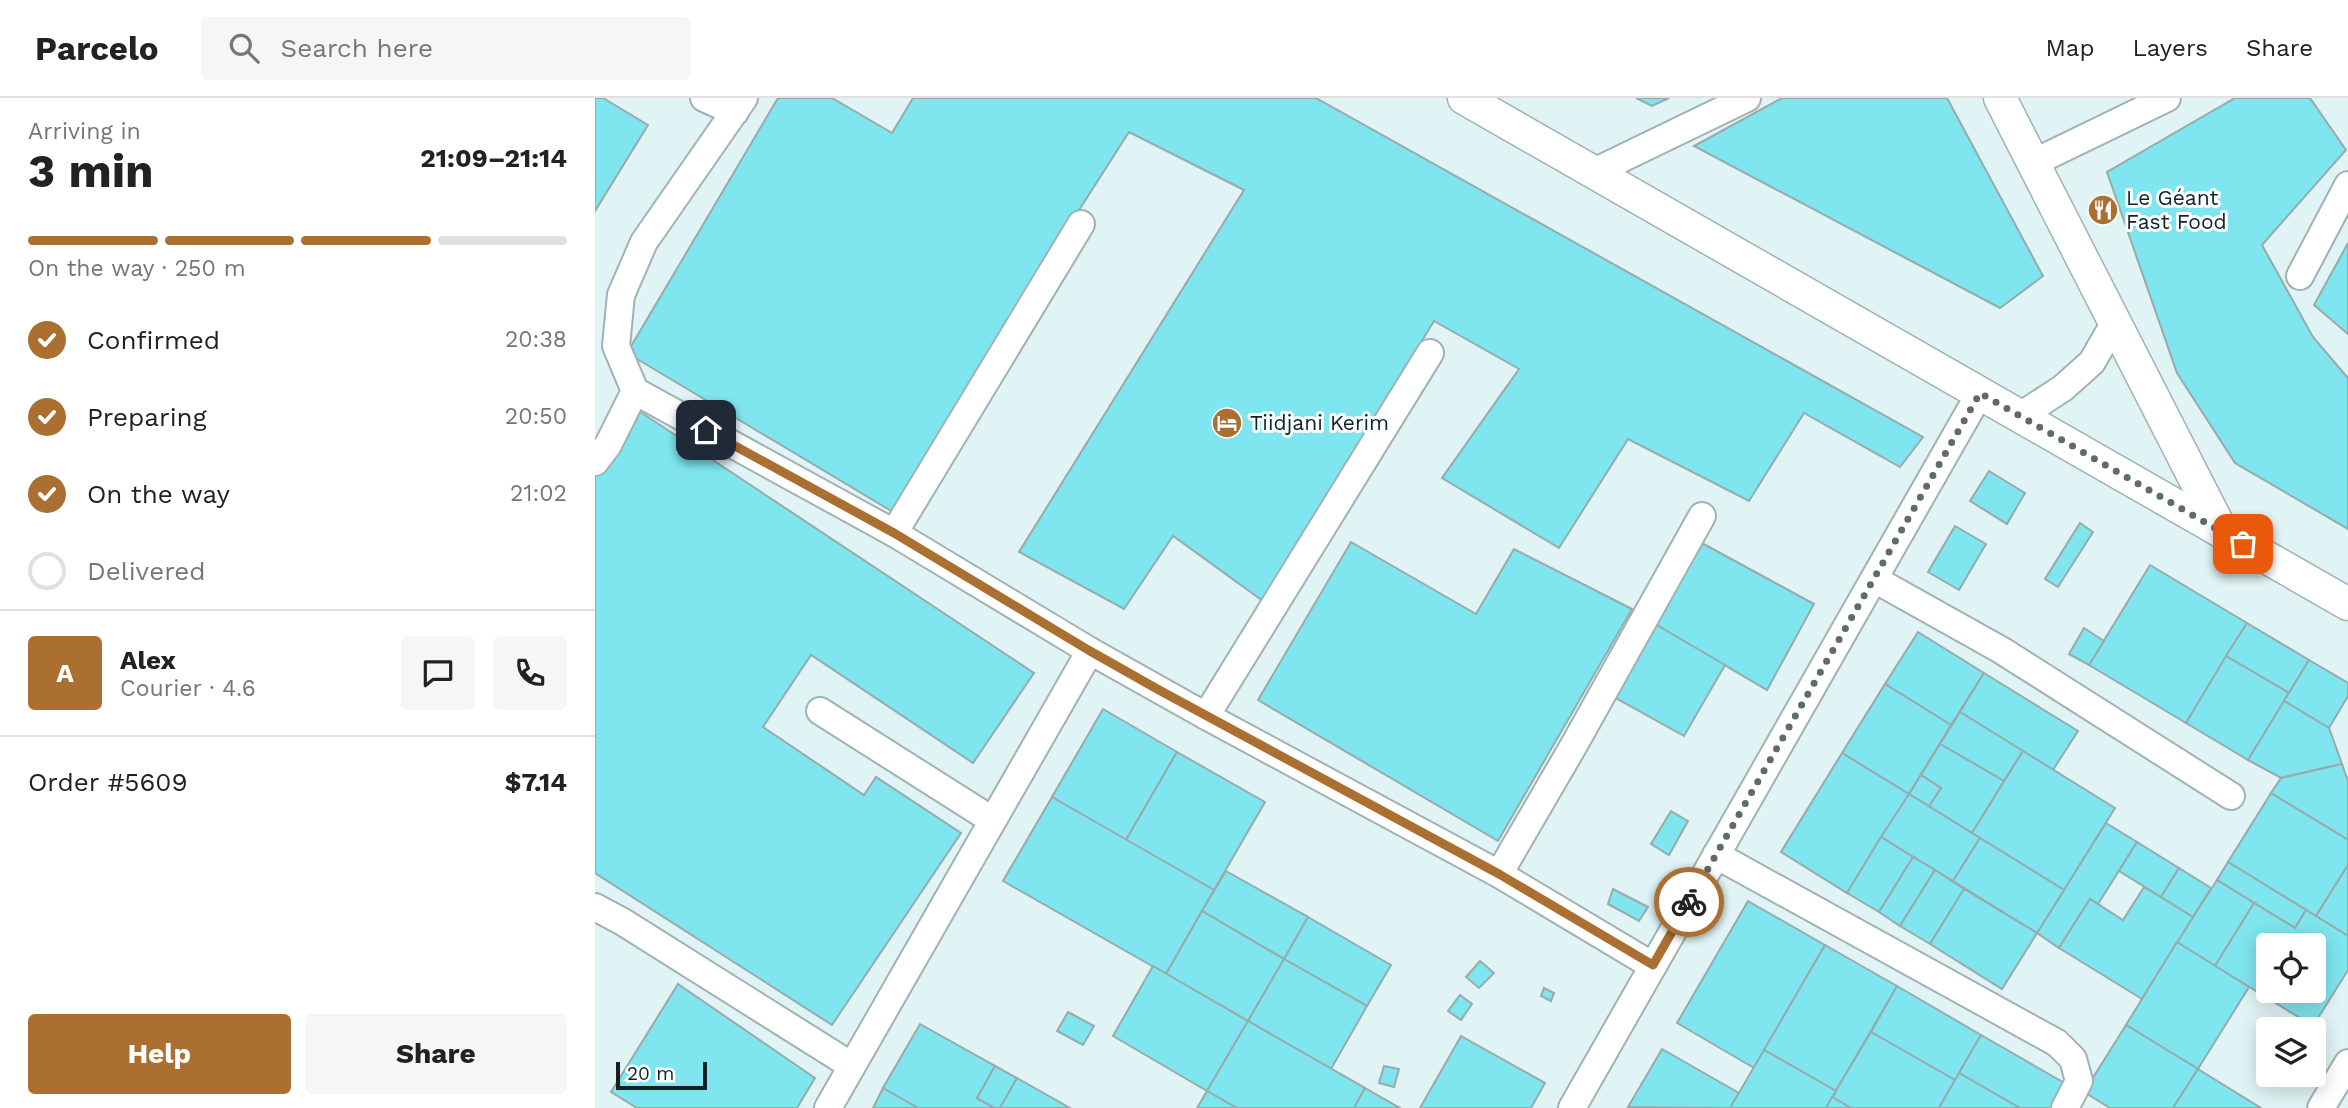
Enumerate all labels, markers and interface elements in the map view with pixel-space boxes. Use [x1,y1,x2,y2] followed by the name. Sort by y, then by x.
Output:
[201,17,691,80] search box
[35,29,159,68] text: Parcelo
[225,29,263,67] icon: search
[281,33,433,63] text: Search here
[2046,34,2094,62] text: Map
[2132,34,2208,62] text: Layers
[2246,34,2313,62] text: Share
[28,118,141,145] text: Arriving in
[420,143,567,173] text: 21:09–21:14
[28,144,154,198] text: 3 min
[2126,185,2227,234] place label: Le Géant Fast Food
[2086,193,2120,227] restaurant icon: Le Géant Fast Food
[28,255,246,282] text: On the way · 250 m
[28,321,66,359] icon: check
[87,325,220,355] text: Confirmed
[505,326,567,353] text: 20:38
[28,398,66,436] icon: check
[676,400,736,460] pin
[87,402,207,432] text: Preparing
[505,403,567,430] text: 20:50
[1210,406,1244,440] hotel icon: Tiidjani Kerim
[1250,410,1389,435] place label: Tiidjani Kerim
[687,411,725,449] icon: home
[28,475,66,513] icon: check
[87,479,230,509] text: On the way
[510,480,567,507] text: 21:02
[2213,514,2273,574] pin
[2224,525,2262,563] icon: bag
[87,556,206,586] text: Delivered
[401,636,475,710] button: chat
[493,636,567,710] button: phone
[120,645,176,675] text: Alex
[56,658,74,688] text: A
[120,675,256,702] text: Courier · 4.6
[28,767,187,797] text: Order #5609
[505,767,567,797] text: $7.14
[1654,867,1724,937] courier
[1670,883,1708,921] icon: bike
[2256,933,2326,1087] map controls
[2256,933,2326,1003] button: locate
[28,1014,291,1094] button: Help
[305,1014,567,1094] button: Share
[2256,1017,2326,1087] button: layers
[616,1059,707,1091] scale bar
[627,1062,674,1085] text: 20 m

